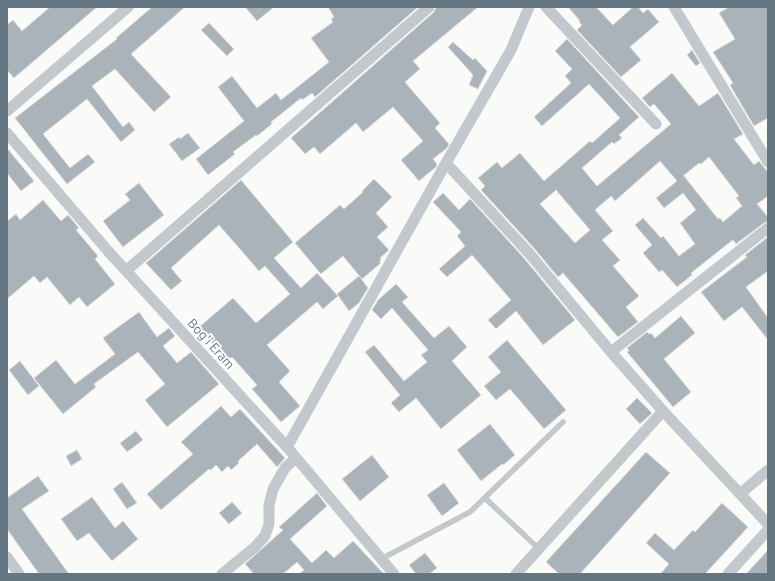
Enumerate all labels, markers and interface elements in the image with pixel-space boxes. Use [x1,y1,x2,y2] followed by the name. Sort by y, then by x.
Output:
[184,315,238,373] street label: Bog'i Eram

